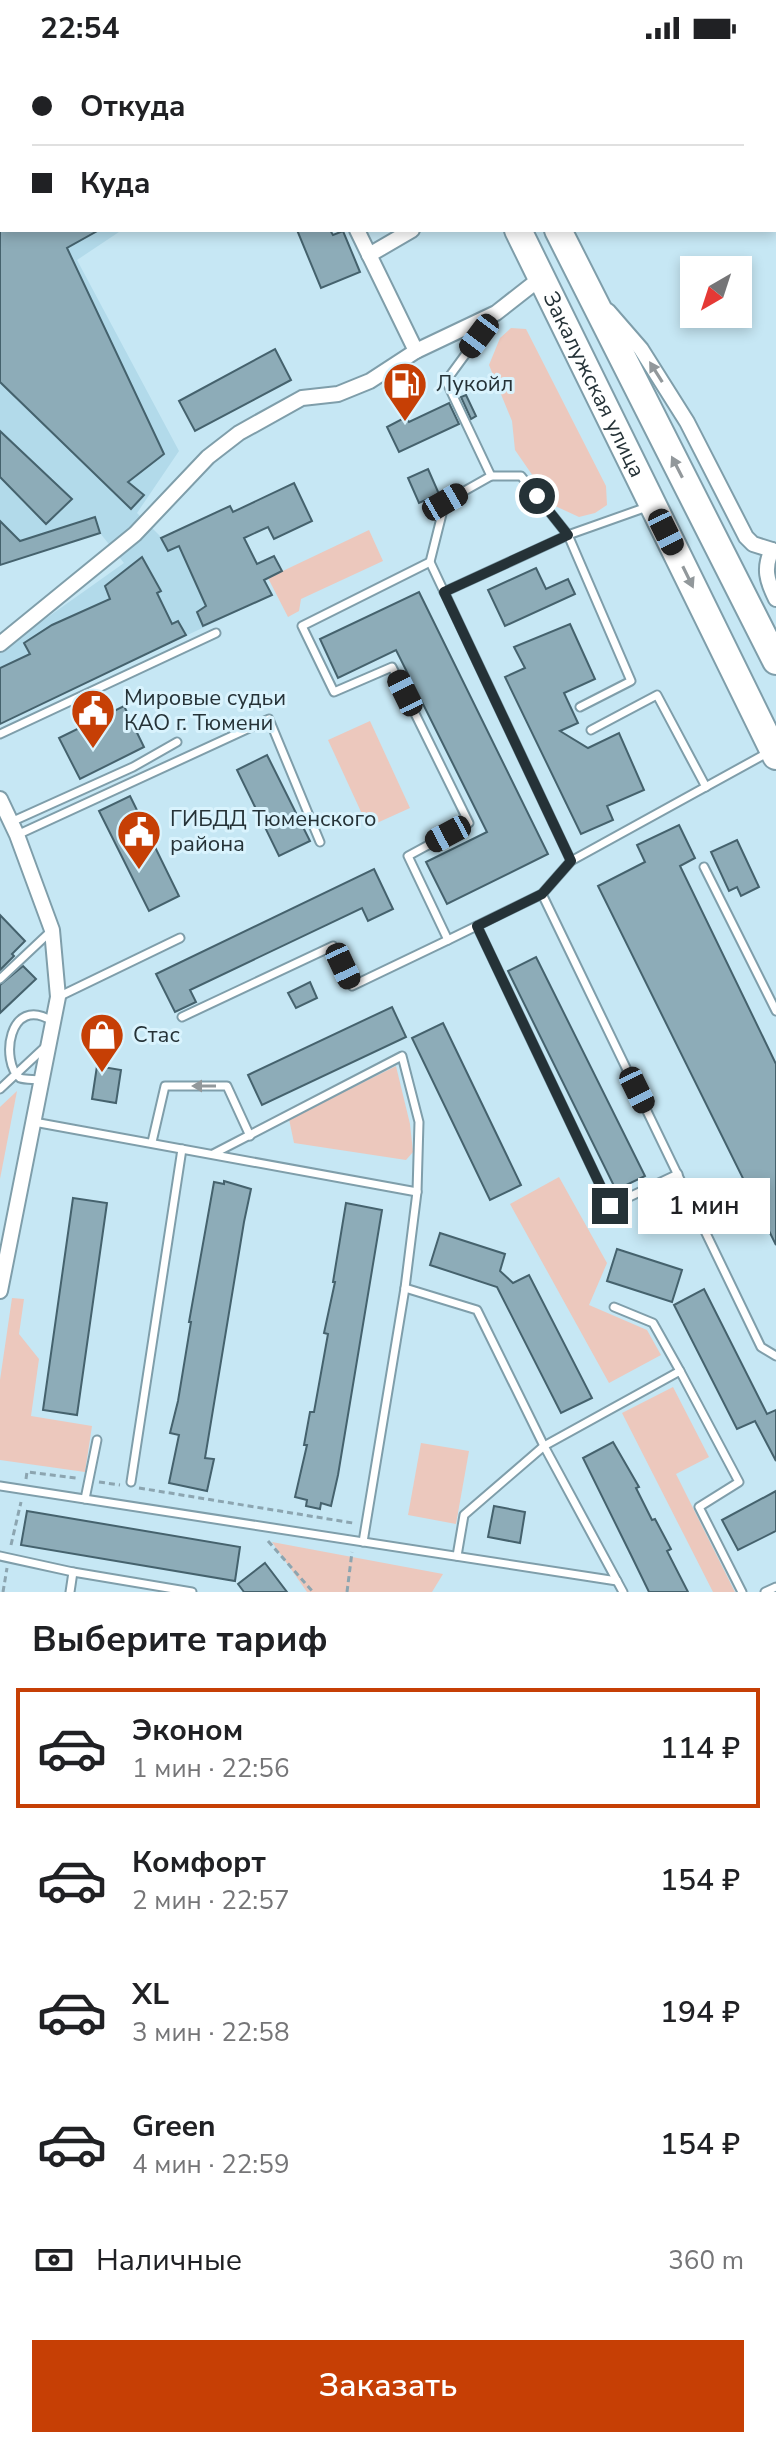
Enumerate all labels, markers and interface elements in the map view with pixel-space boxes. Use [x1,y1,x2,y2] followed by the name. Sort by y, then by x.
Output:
[40,8,119,49] text: 22:54
[80,86,186,127] text: Откуда
[80,163,151,204] text: Куда
[680,256,752,328] north arrow
[680,256,752,328] map controls
[535,286,652,482] street label: Закалужская улица
[455,310,503,362] car
[381,360,429,423] fuel station icon: Лукойл
[649,362,664,383] one-way arrow
[436,369,513,399] place label: Лукойл
[671,455,684,478] one-way arrow
[519,478,555,514] route start
[418,480,472,524] car
[645,505,687,559] car
[681,565,695,588] one-way arrow
[384,666,426,720] car
[124,683,286,738] place label: Мировые судьи КАО г. Тюмени
[69,687,117,750] public building icon: Мировые судьи КАО г. Тюмени
[170,804,377,859] place label: ГИБДД Тюменского района
[115,808,163,871] public building icon: ГИБДД Тюменского района
[421,812,475,856] car
[322,939,364,993] car
[78,1011,126,1074] shop icon: Стас
[133,1020,180,1050] place label: Стас
[616,1063,658,1117] car
[191,1080,216,1092] one-way arrow
[638,1178,770,1234] callout: 1 мин
[592,1188,628,1224] route end
[669,1188,739,1223] text: 1 мин
[32,1615,328,1664] text: Выберите тариф
[132,1710,243,1751] text: Эконом
[36,1712,108,1784] icon: car
[660,1728,740,1769] text: 114 ₽
[132,1751,289,1786] text: 1 мин · 22:56
[132,1842,266,1883] text: Комфорт
[36,1844,108,1916] icon: car
[660,1860,740,1901] text: 154 ₽
[132,1883,289,1918] text: 2 мин · 22:57
[132,1974,169,2015] text: XL
[36,1976,108,2048] icon: car
[660,1992,740,2033] text: 194 ₽
[132,2015,289,2050] text: 3 мин · 22:58
[132,2106,216,2147] text: Green
[36,2108,108,2180] icon: car
[660,2124,740,2165] text: 154 ₽
[132,2147,289,2182] text: 4 мин · 22:59
[32,2238,76,2282] icon: cash
[96,2240,242,2281] text: Наличные
[668,2243,744,2278] text: 360 m
[32,2340,744,2432] button: Заказать

